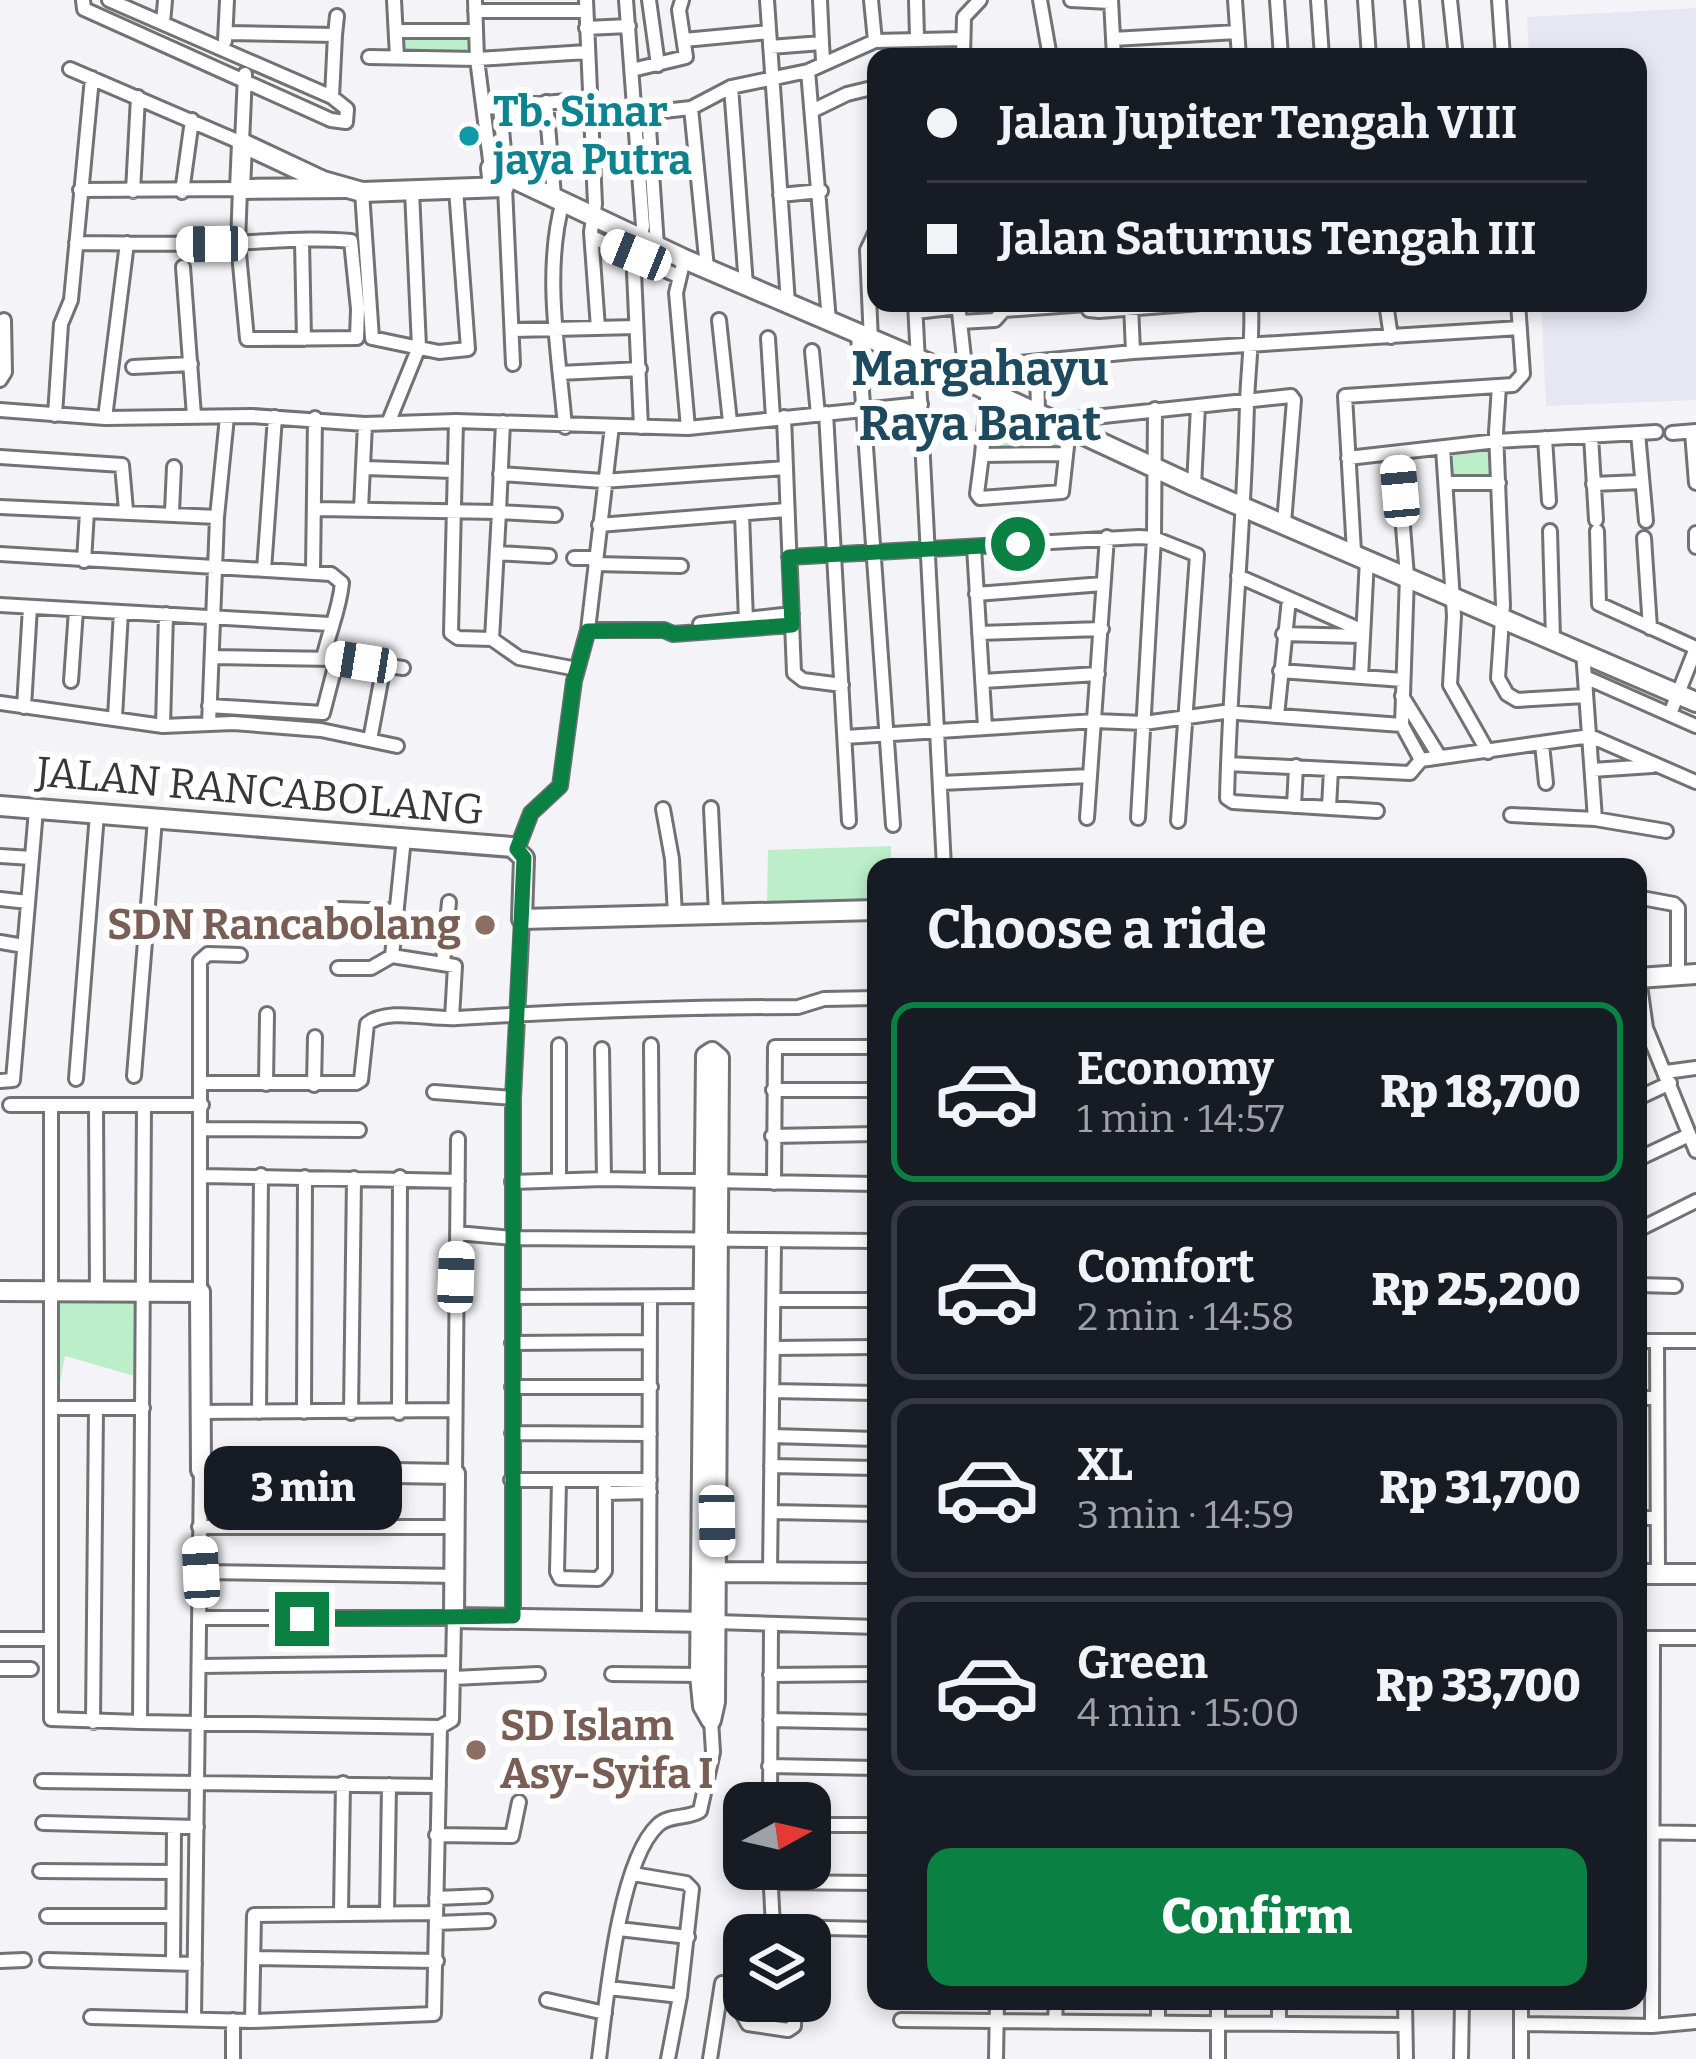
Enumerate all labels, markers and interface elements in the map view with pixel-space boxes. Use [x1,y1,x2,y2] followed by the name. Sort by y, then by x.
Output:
[490,87,692,185] place label: Tb. Sinar jaya Putra
[999,96,1517,150] text: Jalan Jupiter Tengah VIII
[456,123,482,149] marker: Tb. Sinar jaya Putra
[999,212,1536,266] text: Jalan Saturnus Tengah III
[176,225,248,263] car
[596,225,676,285] car
[851,340,1109,453] district label: Margahayu Raya Barat
[1379,454,1421,528] car
[991,517,1045,571] route start
[323,639,399,685] car
[33,746,486,835] street label: JALAN RANCABOLANG
[927,898,1267,962] text: Choose a ride
[107,900,461,950] place label: SDN Rancabolang
[472,912,498,938] marker: SDN Rancabolang
[933,1038,1041,1146] icon: car
[1077,1042,1274,1096] text: Economy
[1380,1065,1581,1119] text: Rp 18,700
[1077,1096,1284,1142] text: 1 min · 14:57
[933,1236,1041,1344] icon: car
[437,1240,475,1314] car
[1077,1240,1255,1294] text: Comfort
[1372,1263,1581,1317] text: Rp 25,200
[1077,1294,1294,1340] text: 2 min · 14:58
[933,1434,1041,1542] icon: car
[1077,1438,1133,1492] text: XL
[203,1445,401,1529] callout: 3 min
[1379,1461,1581,1515] text: Rp 31,700
[251,1465,355,1511] text: 3 min
[698,1485,736,1557] car
[1077,1492,1295,1538] text: 3 min · 14:59
[181,1535,221,1609] car
[275,1592,329,1646] route end
[933,1632,1041,1740] icon: car
[1077,1636,1208,1690] text: Green
[1376,1659,1581,1713] text: Rp 33,700
[1077,1690,1300,1736] text: 4 min · 15:00
[500,1701,714,1799] place label: SD Islam Asy-Syifa I
[463,1737,489,1763] marker: SD Islam Asy-Syifa I
[723,1782,831,1890] north arrow
[723,1782,831,2022] map controls
[927,1848,1587,1986] button: Confirm
[723,1914,831,2022] button: layers

